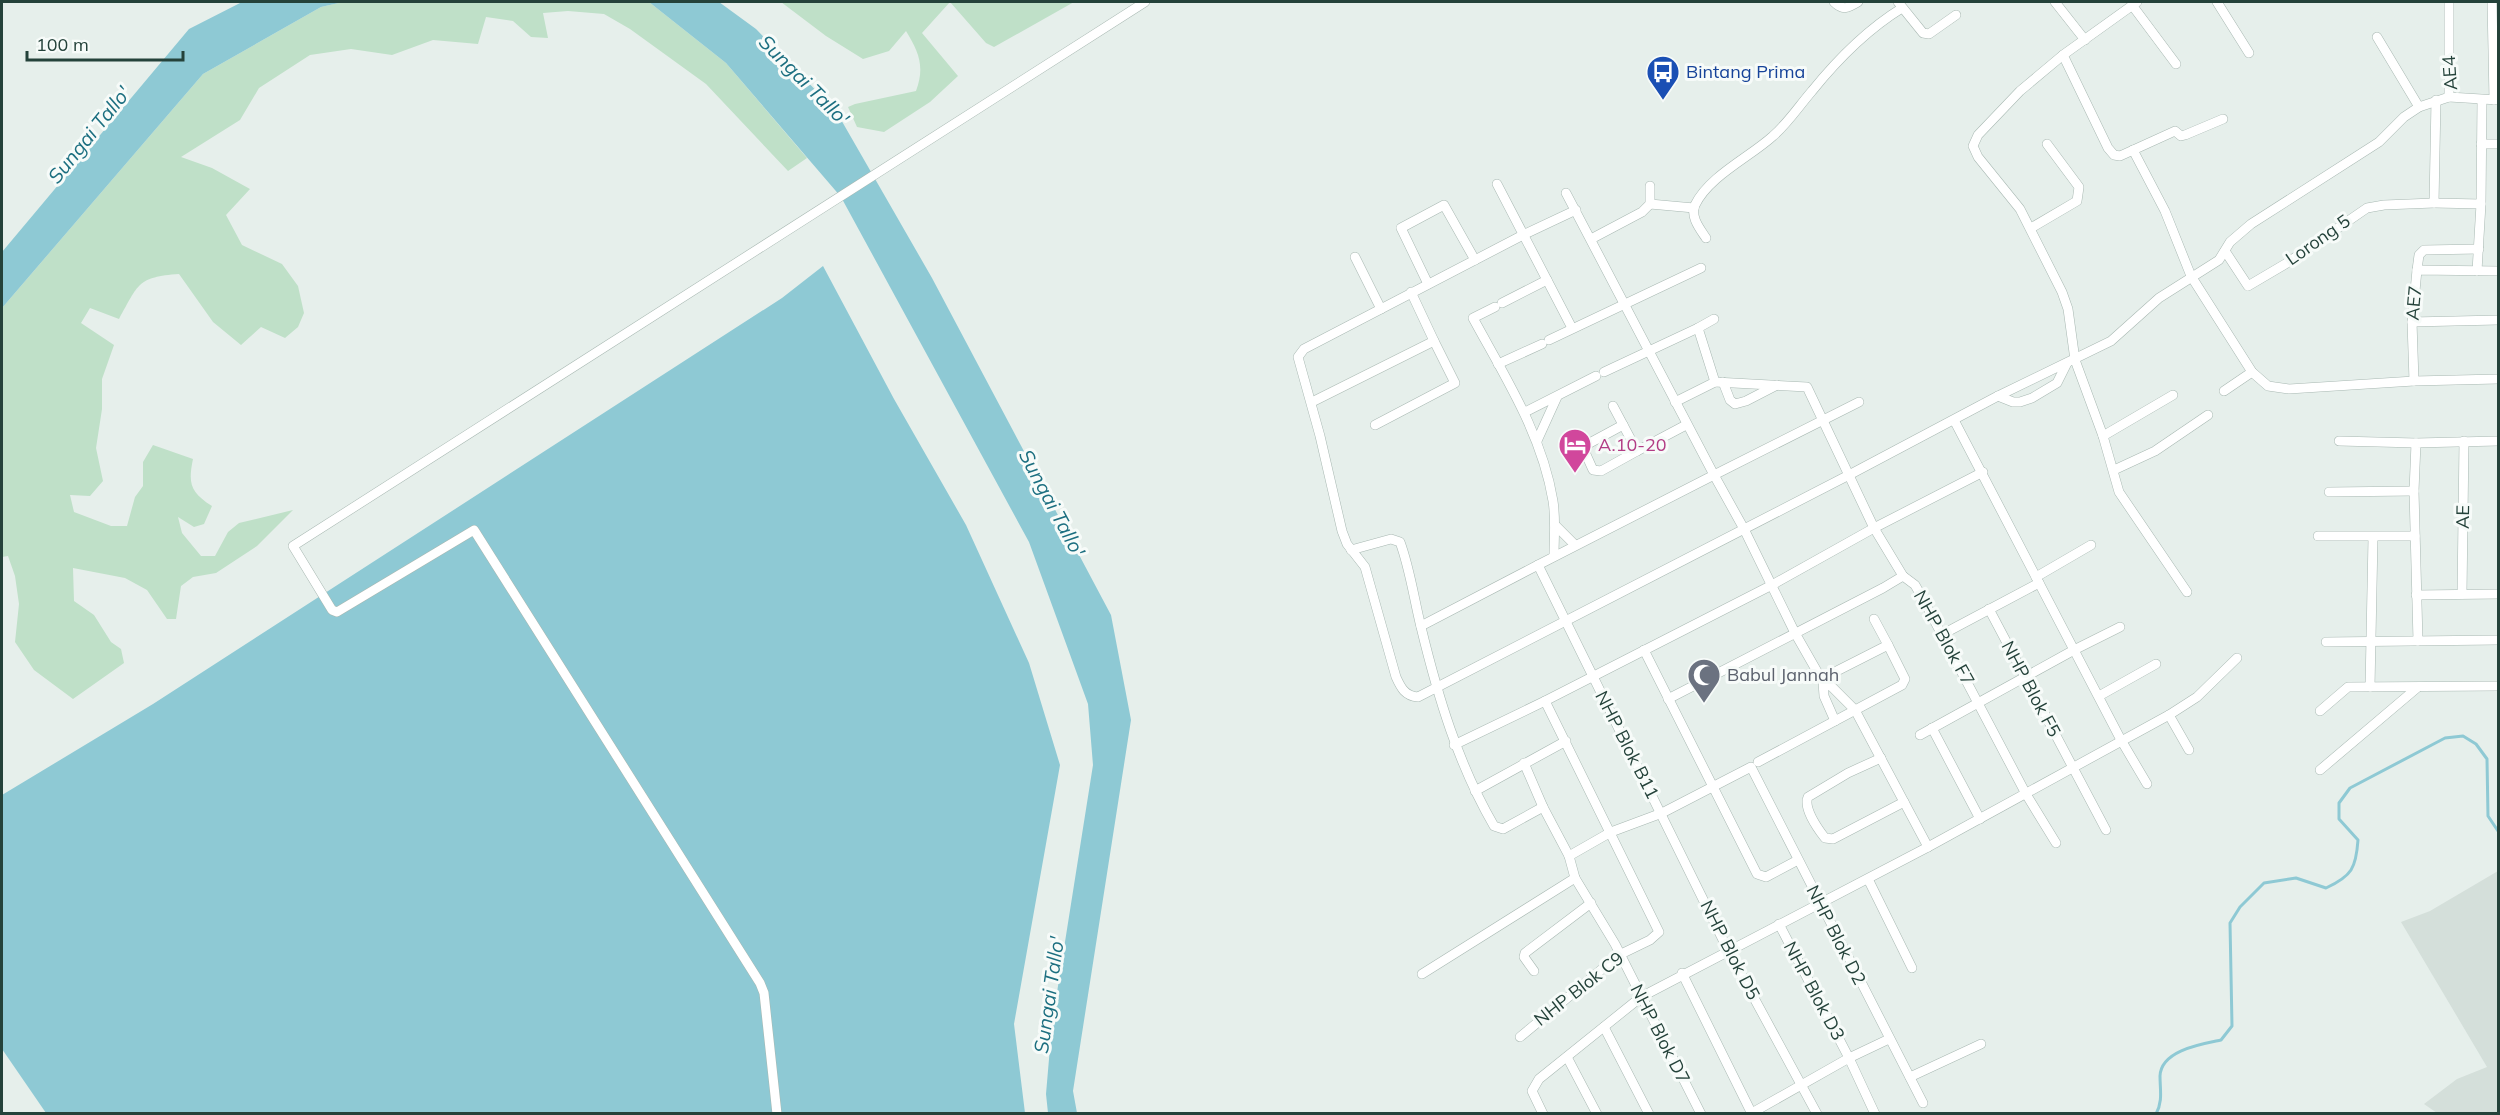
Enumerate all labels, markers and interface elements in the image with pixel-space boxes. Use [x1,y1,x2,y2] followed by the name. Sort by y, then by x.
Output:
[27,24,183,62] scale bar
[754,29,855,130] water label: Sungai Tallo'
[36,33,89,56] text: 100 m
[1645,54,1681,101] bus stop icon: Bintang Prima
[2437,55,2462,91] street label: AE4
[1686,60,1805,83] place label: Bintang Prima
[42,81,136,188] water label: Sungai Tallo'
[2281,209,2355,270] street label: Lorong 5
[2401,285,2426,321] street label: AE7
[1557,427,1593,474] hotel icon: A.10-20
[1598,433,1667,456] place label: A.10-20
[1014,445,1091,561] water label: Sungai Tallo'
[2451,505,2474,529] street label: AE
[1909,586,1980,689] street label: NHP Blok F7
[1997,637,2066,741] street label: NHP Blok F5
[1686,657,1722,704] mosque icon: Babul Jannah
[1727,663,1839,686] place label: Babul Jannah
[1590,687,1665,803] street label: NHP Blok B11
[1802,881,1871,988] street label: NHP Blok D2
[1696,896,1765,1004] street label: NHP Blok D5
[1028,934,1069,1055] water label: Sungai Tallo'
[1779,937,1850,1044] street label: NHP Blok D3
[1529,946,1628,1031] street label: NHP Blok C9
[1626,980,1695,1087] street label: NHP Blok D7

